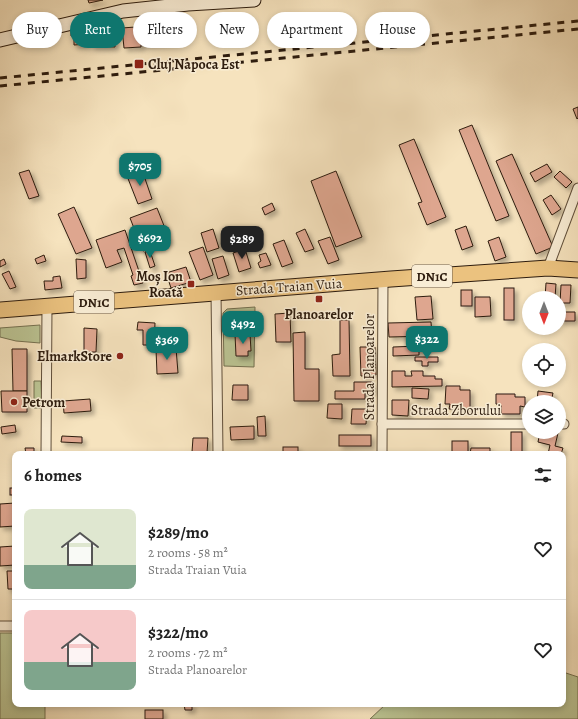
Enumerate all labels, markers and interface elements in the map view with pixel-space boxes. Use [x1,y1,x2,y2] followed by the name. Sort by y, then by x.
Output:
[12,12,62,48] chip: Buy
[70,12,125,48] chip: Rent
[133,12,197,48] chip: Filters
[205,12,259,48] chip: New
[267,12,357,48] chip: Apartment
[365,12,430,48] chip: House
[148,55,240,74] place label: Cluj Napoca Est
[133,58,145,70] marker: Cluj Napoca Est
[116,153,164,187] pin: $705
[128,157,152,174] text: $705
[126,225,174,259] pin: $692
[218,226,266,260] pin: $289
[138,229,162,246] text: $692
[230,230,254,247] text: $289
[412,265,452,287] road number: DN1C
[136,267,183,302] place label: Moș Ion Roată
[235,274,343,300] street label: Strada Traian Vuia
[186,279,196,289] marker: Moș Ion Roată
[74,291,114,313] road number: DN1C
[522,291,566,335] north arrow
[522,291,566,439] map controls
[314,294,324,304] marker: Planoarelor
[284,305,354,324] place label: Planoarelor
[219,311,267,345] pin: $492
[360,313,379,420] street label: Strada Planoarelor
[231,315,255,332] text: $492
[403,326,451,360] pin: $322
[143,327,191,361] pin: $369
[415,330,439,347] text: $322
[155,331,179,348] text: $369
[522,343,566,387] button: locate
[37,347,113,366] place label: ElmarkStore
[115,351,125,361] marker: ElmarkStore
[22,393,66,412] place label: Petrom
[522,395,566,439] button: layers
[9,397,19,407] marker: Petrom
[411,401,501,420] street label: Strada Zborului
[24,464,82,487] text: 6 homes
[532,464,554,486] icon: filters
[148,521,209,544] text: $289/mo
[56,525,104,573] icon: home
[532,538,554,560] icon: heart
[148,544,228,561] text: 2 rooms · 58 m²
[148,561,247,578] text: Strada Traian Vuia
[148,621,208,644] text: $322/mo
[56,626,104,674] icon: home
[532,639,554,661] icon: heart
[148,644,228,661] text: 2 rooms · 72 m²
[148,661,247,678] text: Strada Planoarelor

